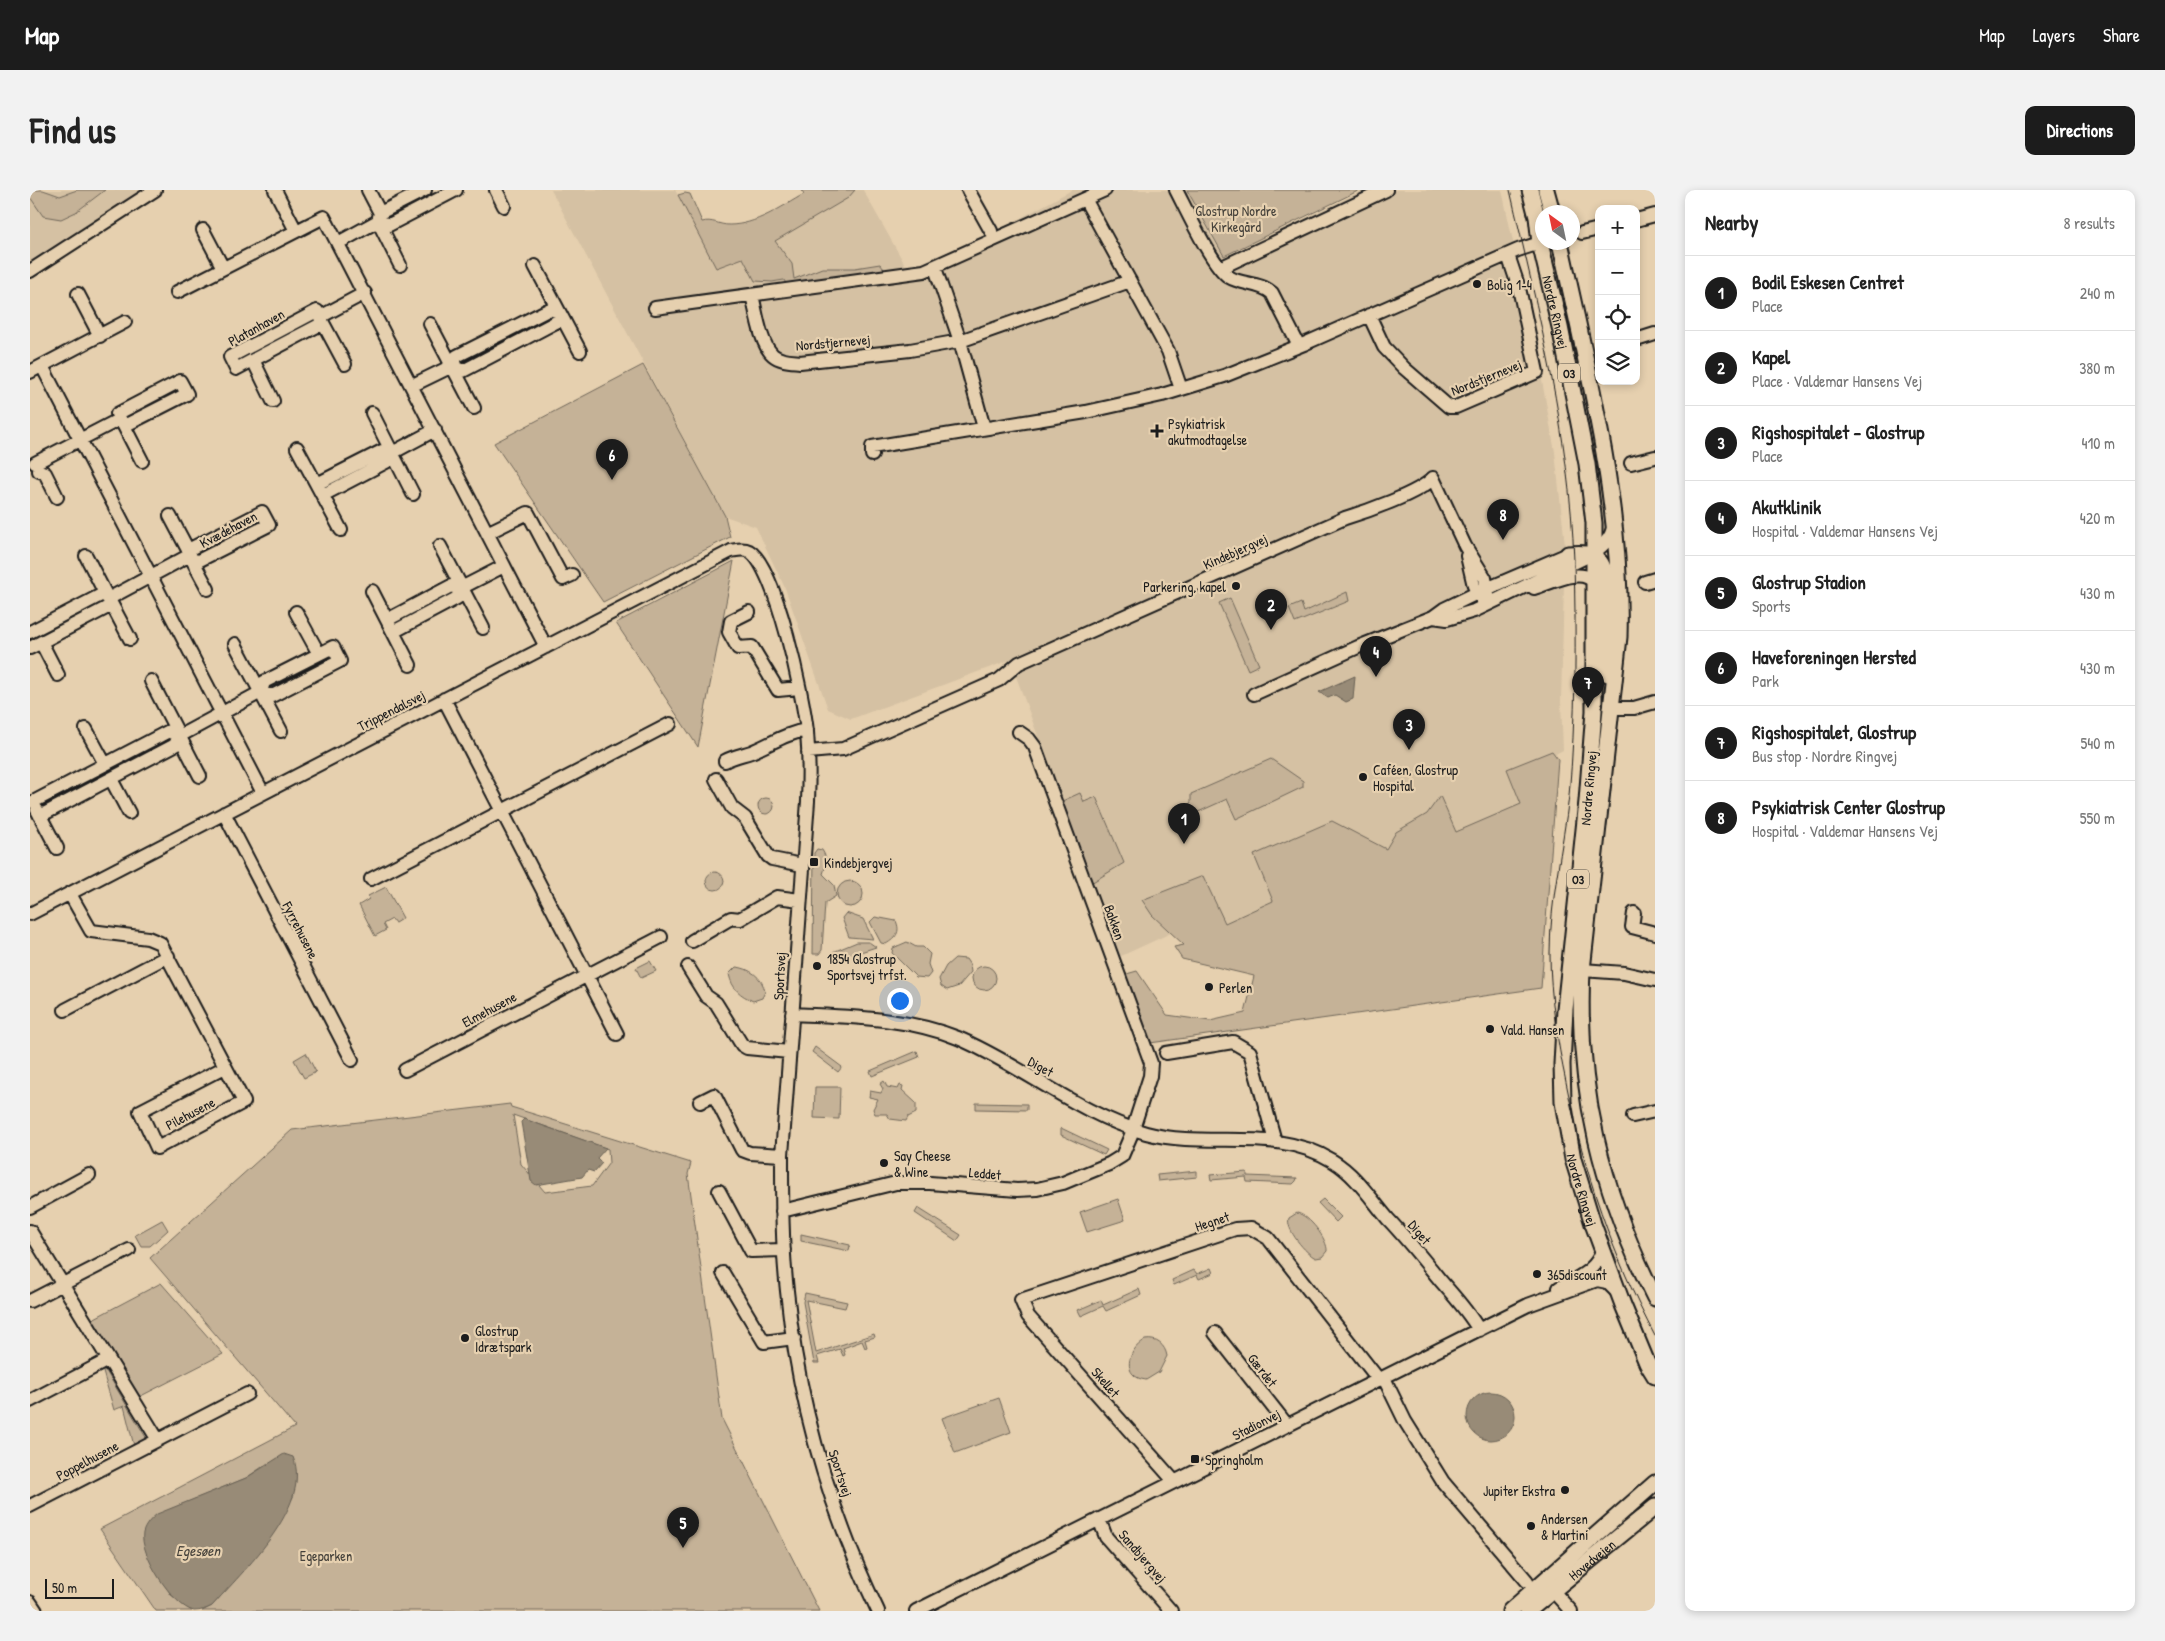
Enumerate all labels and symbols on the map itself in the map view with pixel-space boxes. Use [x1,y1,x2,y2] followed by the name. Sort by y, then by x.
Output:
[1195,201,1277,237] park label: Glostrup Nordre Kirkegård
[1535,205,1580,250] north arrow
[1539,273,1574,351] street label: Nordre Ringvej
[1487,275,1532,295] place label: Bolig 1-4
[1471,278,1483,290] marker: Bolig 1-4
[225,304,287,350] street label: Platanhaven
[795,329,871,356] street label: Nordstjernevej
[1448,354,1525,401] street label: Nordstjernevej
[1558,364,1580,382] road number: O3
[1168,414,1248,450] place label: Psykiatrisk akutmodtagelse
[1150,424,1164,438] marker: Psykiatrisk akutmodtagelse
[596,439,628,480] pin: 6
[1487,499,1519,540] pin: 8
[196,506,260,552] street label: Kvædehaven
[1200,528,1271,575] street label: Kindebjergvej
[1143,577,1226,597] place label: Parkering, kapel
[1230,580,1242,592] marker: Parkering, kapel
[1255,589,1287,630] pin: 2
[1360,636,1392,677] pin: 4
[1572,667,1604,708] pin: 7
[354,685,429,736] street label: Trippendalsvej
[1393,709,1425,750] pin: 3
[1575,750,1602,826] street label: Nordre Ringvej
[1373,760,1458,796] place label: Caféen, Glostrup Hospital
[1357,771,1369,783] marker: Caféen, Glostrup Hospital
[1168,803,1200,844] pin: 1
[824,853,893,873] place label: Kindebjergvej
[808,856,820,868] marker: Kindebjergvej
[1567,870,1589,889] road number: O3
[277,897,324,963] street label: Fyrrehusene
[1100,902,1130,942] street label: Bakken
[827,949,907,985] place label: 1854 Glostrup Sportsvej trfst.
[768,951,791,1001] street label: Sportsvej
[811,960,823,972] marker: 1854 Glostrup Sportsvej trfst.
[1219,978,1252,997] place label: Perlen
[1203,981,1215,993] marker: Perlen
[458,986,520,1031] street label: Elmehusene
[887,988,913,1014] your location
[1500,1020,1564,1039] place label: Vald. Hansen
[1484,1023,1496,1035] marker: Vald. Hansen
[1024,1051,1057,1082] street label: Diget
[162,1092,218,1134] street label: Pilehusene
[894,1146,951,1181] place label: Say Cheese & Wine
[1563,1152,1603,1229] street label: Nordre Ringvej
[878,1157,890,1169] marker: Say Cheese & Wine
[968,1162,1002,1184] street label: Leddet
[1192,1206,1232,1236] street label: Hegnet
[1403,1216,1436,1249] street label: Diget
[1547,1265,1607,1284] place label: 365discount
[1531,1268,1543,1280] marker: 365discount
[475,1321,532,1357] place label: Glostrup Idrætspark
[459,1332,471,1344] marker: Glostrup Idrætspark
[1244,1349,1282,1391] street label: Gærdet
[1088,1363,1125,1401] street label: Skellet
[1229,1404,1284,1445] street label: Stadionvej
[53,1435,122,1485] street label: Poppelhusene
[824,1447,857,1499] street label: Sportsvej
[1205,1450,1263,1470] place label: Springholm
[1189,1453,1201,1465] marker: Springholm
[1483,1481,1555,1501] place label: Jupiter Ekstra
[1559,1484,1571,1496] marker: Jupiter Ekstra
[667,1507,699,1548] pin: 5
[1541,1509,1588,1544] place label: Andersen & Martini
[1525,1520,1537,1532] marker: Andersen & Martini
[1114,1525,1171,1587] street label: Sandbjergvej
[1564,1534,1619,1584] street label: Hovedvejen
[176,1540,221,1561] water label: Egesøen
[300,1546,352,1566] park label: Egeparken
[45,1576,114,1599] scale bar

